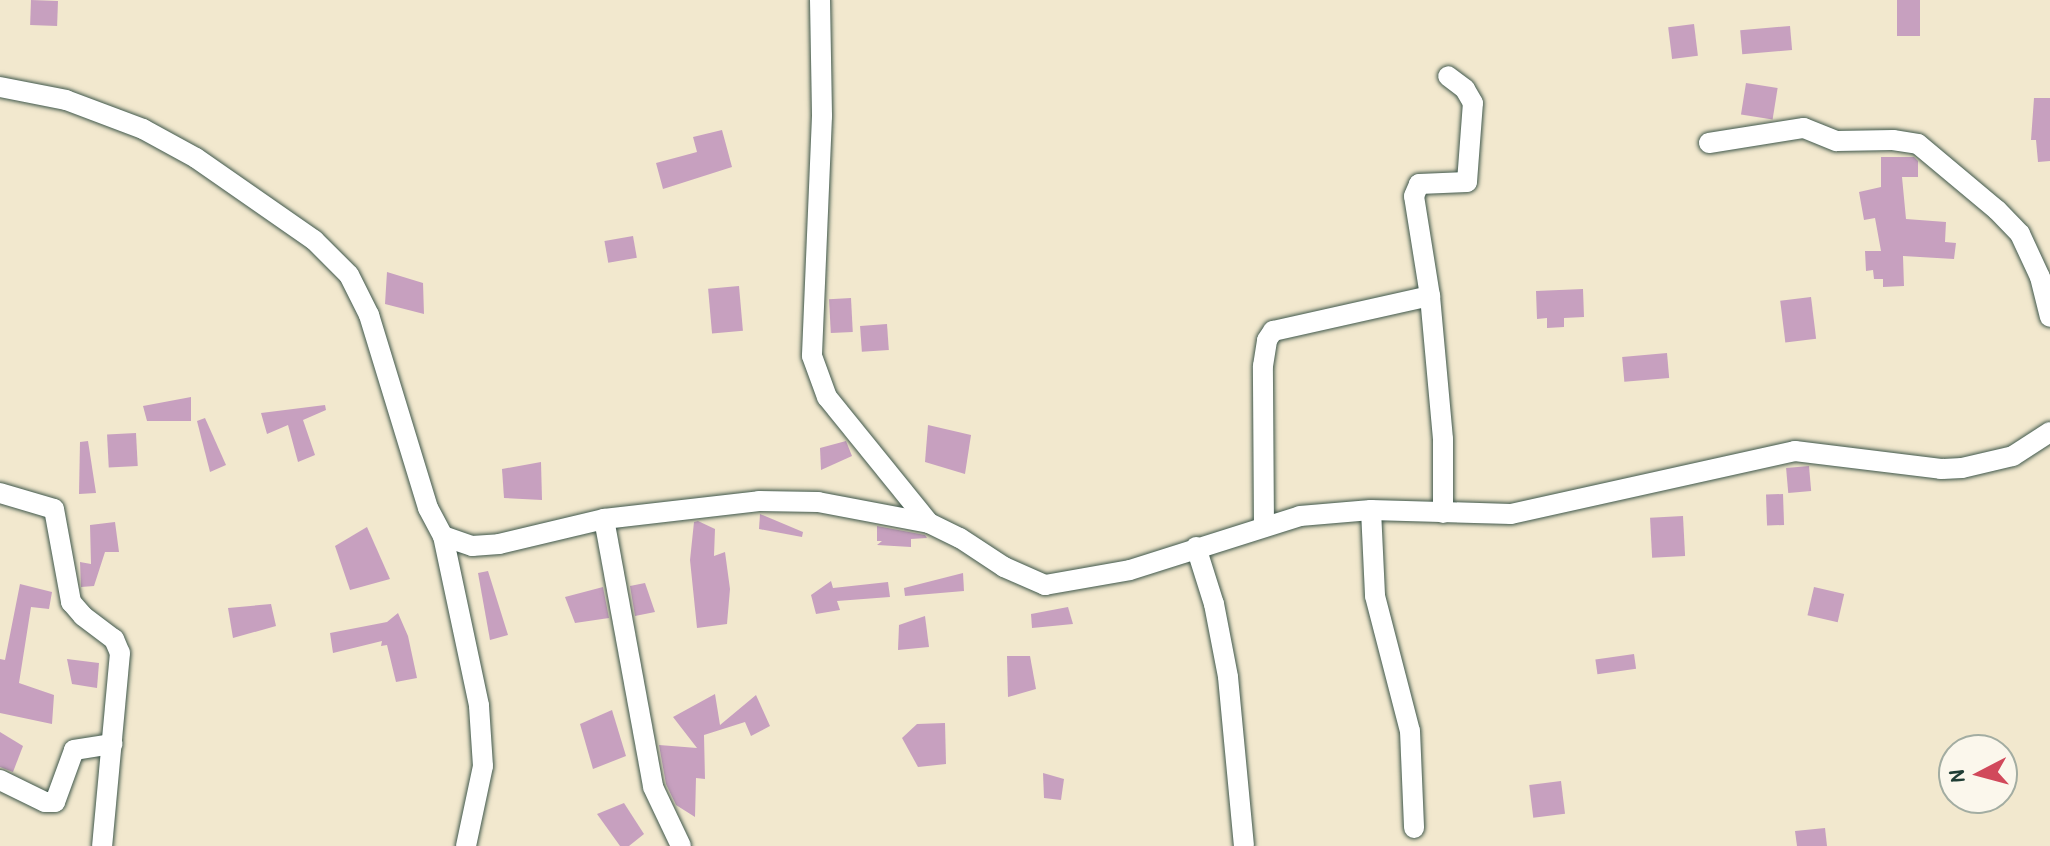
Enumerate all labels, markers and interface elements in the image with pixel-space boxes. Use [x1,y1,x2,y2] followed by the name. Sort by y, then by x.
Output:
[1938,734,2018,814] north arrow
[1941,769,1972,784] text: N

